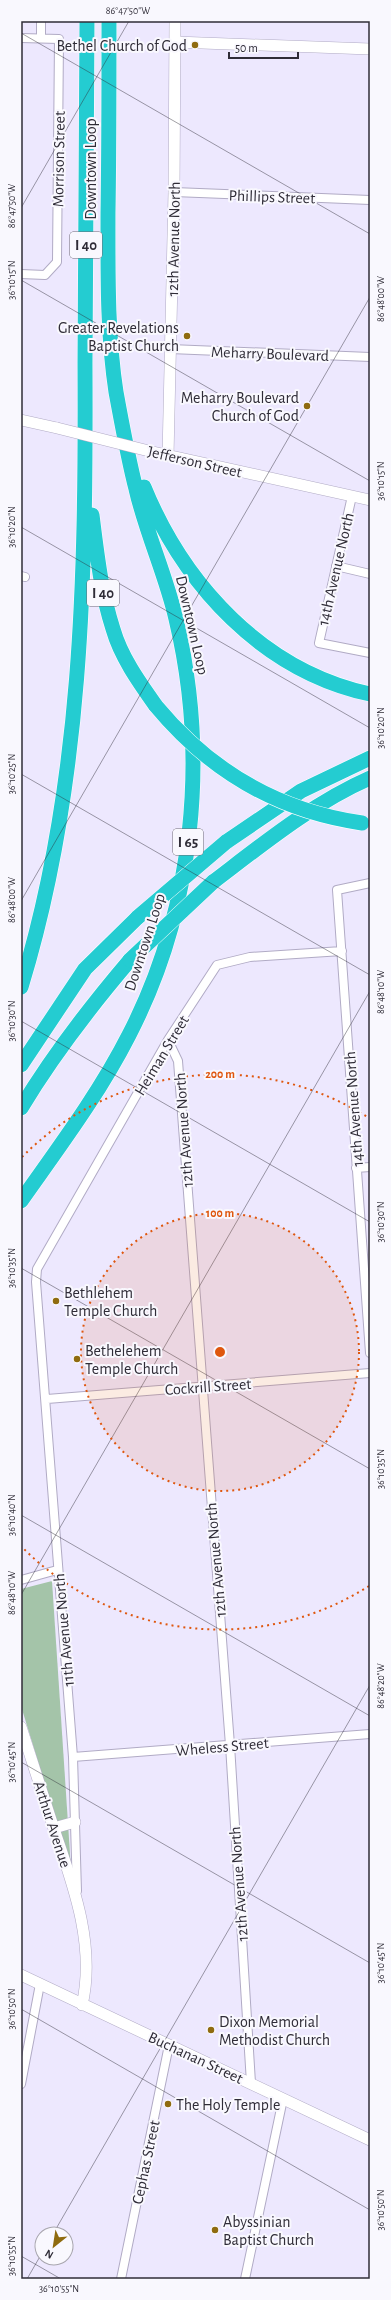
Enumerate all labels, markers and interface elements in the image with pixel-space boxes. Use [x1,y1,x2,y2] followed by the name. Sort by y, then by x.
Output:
[106,6,150,16] text: 86°47'50"W
[229,34,298,60] scale bar
[56,38,187,54] place label: Bethel Church of God
[190,40,200,50] marker: Bethel Church of God
[235,42,258,54] text: 50 m
[50,111,68,207] street label: Morrison Street
[83,118,99,220] street label: Downtown Loop
[165,181,183,297] street label: 12th Avenue North
[7,184,17,228] text: 86°47'50"W
[228,187,316,207] street label: Phillips Street
[70,232,102,258] road number: I 40
[7,260,17,300] text: 36°10'15"N
[376,276,386,322] text: 86°48'00"W
[58,320,179,354] place label: Greater Revelations Baptist Church
[182,331,192,341] marker: Greater Revelations Baptist Church
[211,344,329,365] street label: Meharry Boulevard
[181,390,299,424] place label: Meharry Boulevard Church of God
[302,401,312,411] marker: Meharry Boulevard Church of God
[146,443,243,481] street label: Jefferson Street
[376,461,386,501] text: 36°10'15"N
[7,506,17,548] text: 36°10'20"N
[315,511,357,627] street label: 14th Avenue North
[173,574,211,676] street label: Downtown Loop
[87,580,119,606] road number: I 40
[376,707,386,749] text: 36°10'20"N
[7,754,17,794] text: 36°10'25"N
[173,829,203,855] road number: I 65
[7,877,17,923] text: 86°48'00"W
[122,892,168,993] street label: Downtown Loop
[376,970,386,1014] text: 86°48'10"W
[7,1000,17,1042] text: 36°10'30"N
[132,1013,192,1098] street label: Heiman Street
[342,1051,366,1167] street label: 14th Avenue North
[205,1068,235,1080] text: 200 m
[172,1072,196,1188] street label: 12th Avenue North
[376,1201,386,1243] text: 36°10'30"N
[206,1207,234,1219] text: 100 m
[7,1248,17,1288] text: 36°10'35"N
[64,1285,157,1319] place label: Bethlehem Temple Church
[51,1296,61,1306] marker: Bethlehem Temple Church
[85,1343,178,1377] place label: Bethelehem Temple Church
[213,1345,227,1359] centre of rings
[72,1354,82,1364] marker: Bethelehem Temple Church
[164,1376,252,1398] street label: Cockrill Street
[376,1449,386,1489] text: 36°10'35"N
[7,1494,17,1536] text: 36°10'40"N
[203,1502,229,1618] street label: 12th Avenue North
[7,1571,17,1615] text: 86°48'10"W
[51,1573,77,1687] street label: 11th Avenue North
[376,1663,386,1709] text: 86°48'20"W
[175,1735,269,1759] street label: Wheless Street
[7,1742,17,1782] text: 36°10'45"N
[31,1779,74,1870] street label: Arthur Avenue
[227,1826,251,1942] street label: 12th Avenue North
[376,1943,386,1983] text: 36°10'45"N
[7,1988,17,2030] text: 36°10'50"N
[219,2014,330,2048] place label: Dixon Memorial Methodist Church
[206,2025,216,2035] marker: Dixon Memorial Methodist Church
[146,2029,245,2087] street label: Buchanan Street
[176,2097,280,2114] place label: The Holy Temple
[163,2099,173,2109] marker: The Holy Temple
[129,2119,163,2206] street label: Cephas Street
[376,2189,386,2231] text: 36°10'50"N
[223,2214,314,2248] place label: Abyssinian Baptist Church
[210,2225,220,2235] marker: Abyssinian Baptist Church
[34,2226,74,2266] north arrow
[7,2236,17,2276] text: 36°10'55"N
[43,2248,55,2261] text: N
[39,2284,79,2294] text: 36°10'55"N

